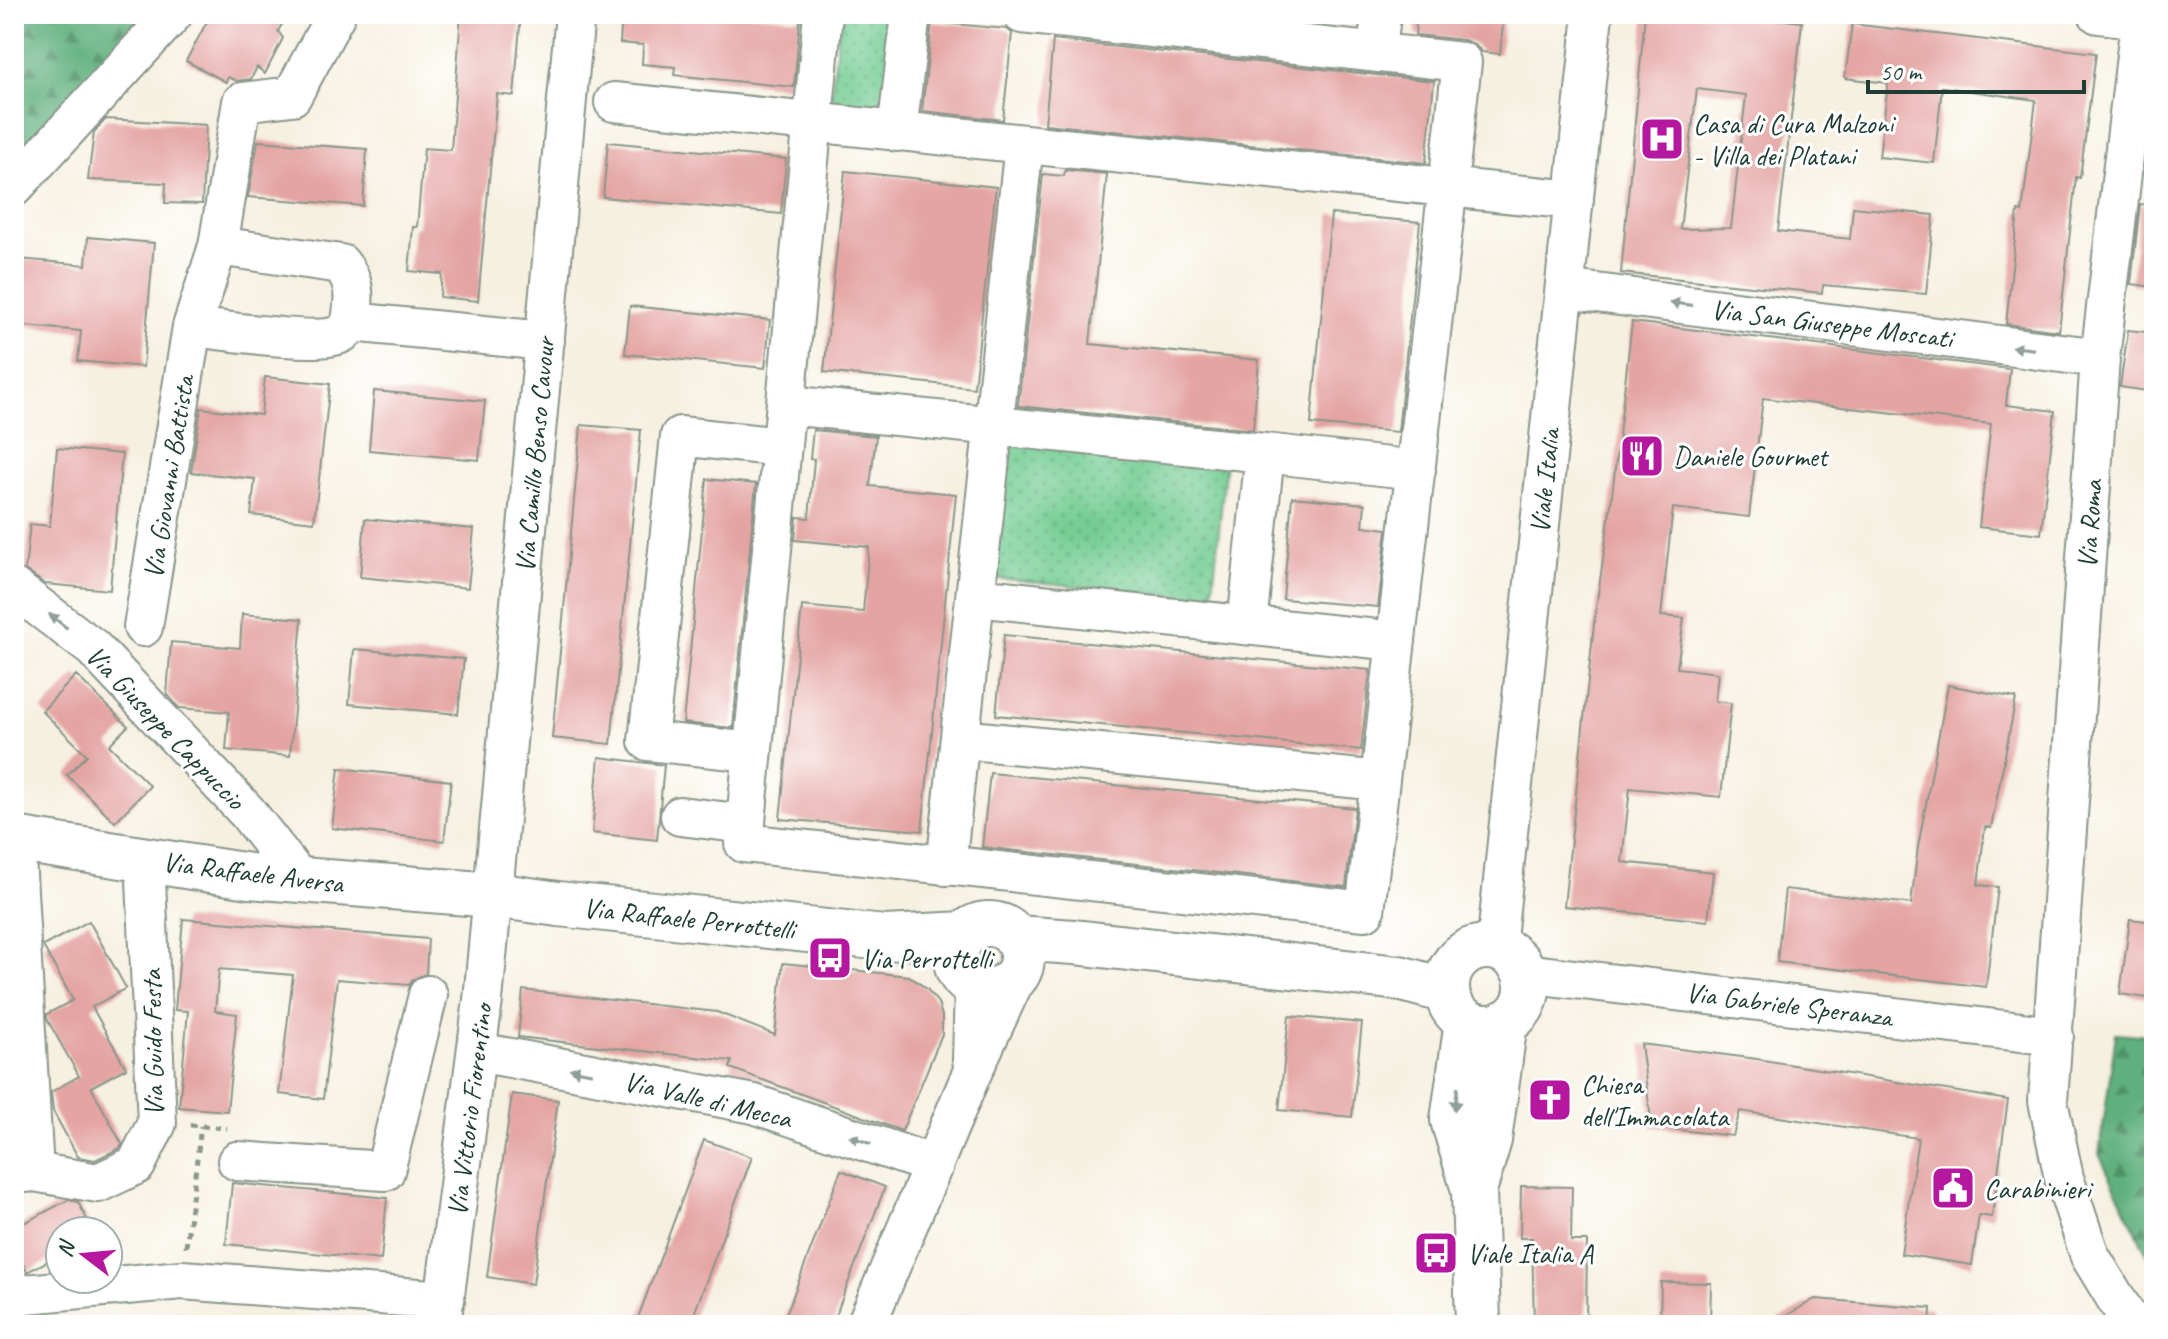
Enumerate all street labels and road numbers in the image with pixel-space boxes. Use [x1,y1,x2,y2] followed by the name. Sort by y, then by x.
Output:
[1709,291,1958,356] street label: Via San Giuseppe Moscati
[507,333,562,574] street label: Via Camillo Benso Cavour
[135,371,202,581] street label: Via Giovanni Battista
[1522,425,1568,535] street label: Viale Italia
[2069,477,2110,570] street label: Via Roma
[78,638,254,818] street label: Via Giuseppe Cappuccio
[161,844,347,901] street label: Via Raffaele Aversa
[582,890,800,947] street label: Via Raffaele Perrottelli
[134,967,171,1117] street label: Via Guido Festa
[1684,975,1896,1035] street label: Via Gabriele Speranza
[439,999,500,1218] street label: Via Vittorio Fiorentino
[621,1063,797,1136] street label: Via Valle di Mecca

